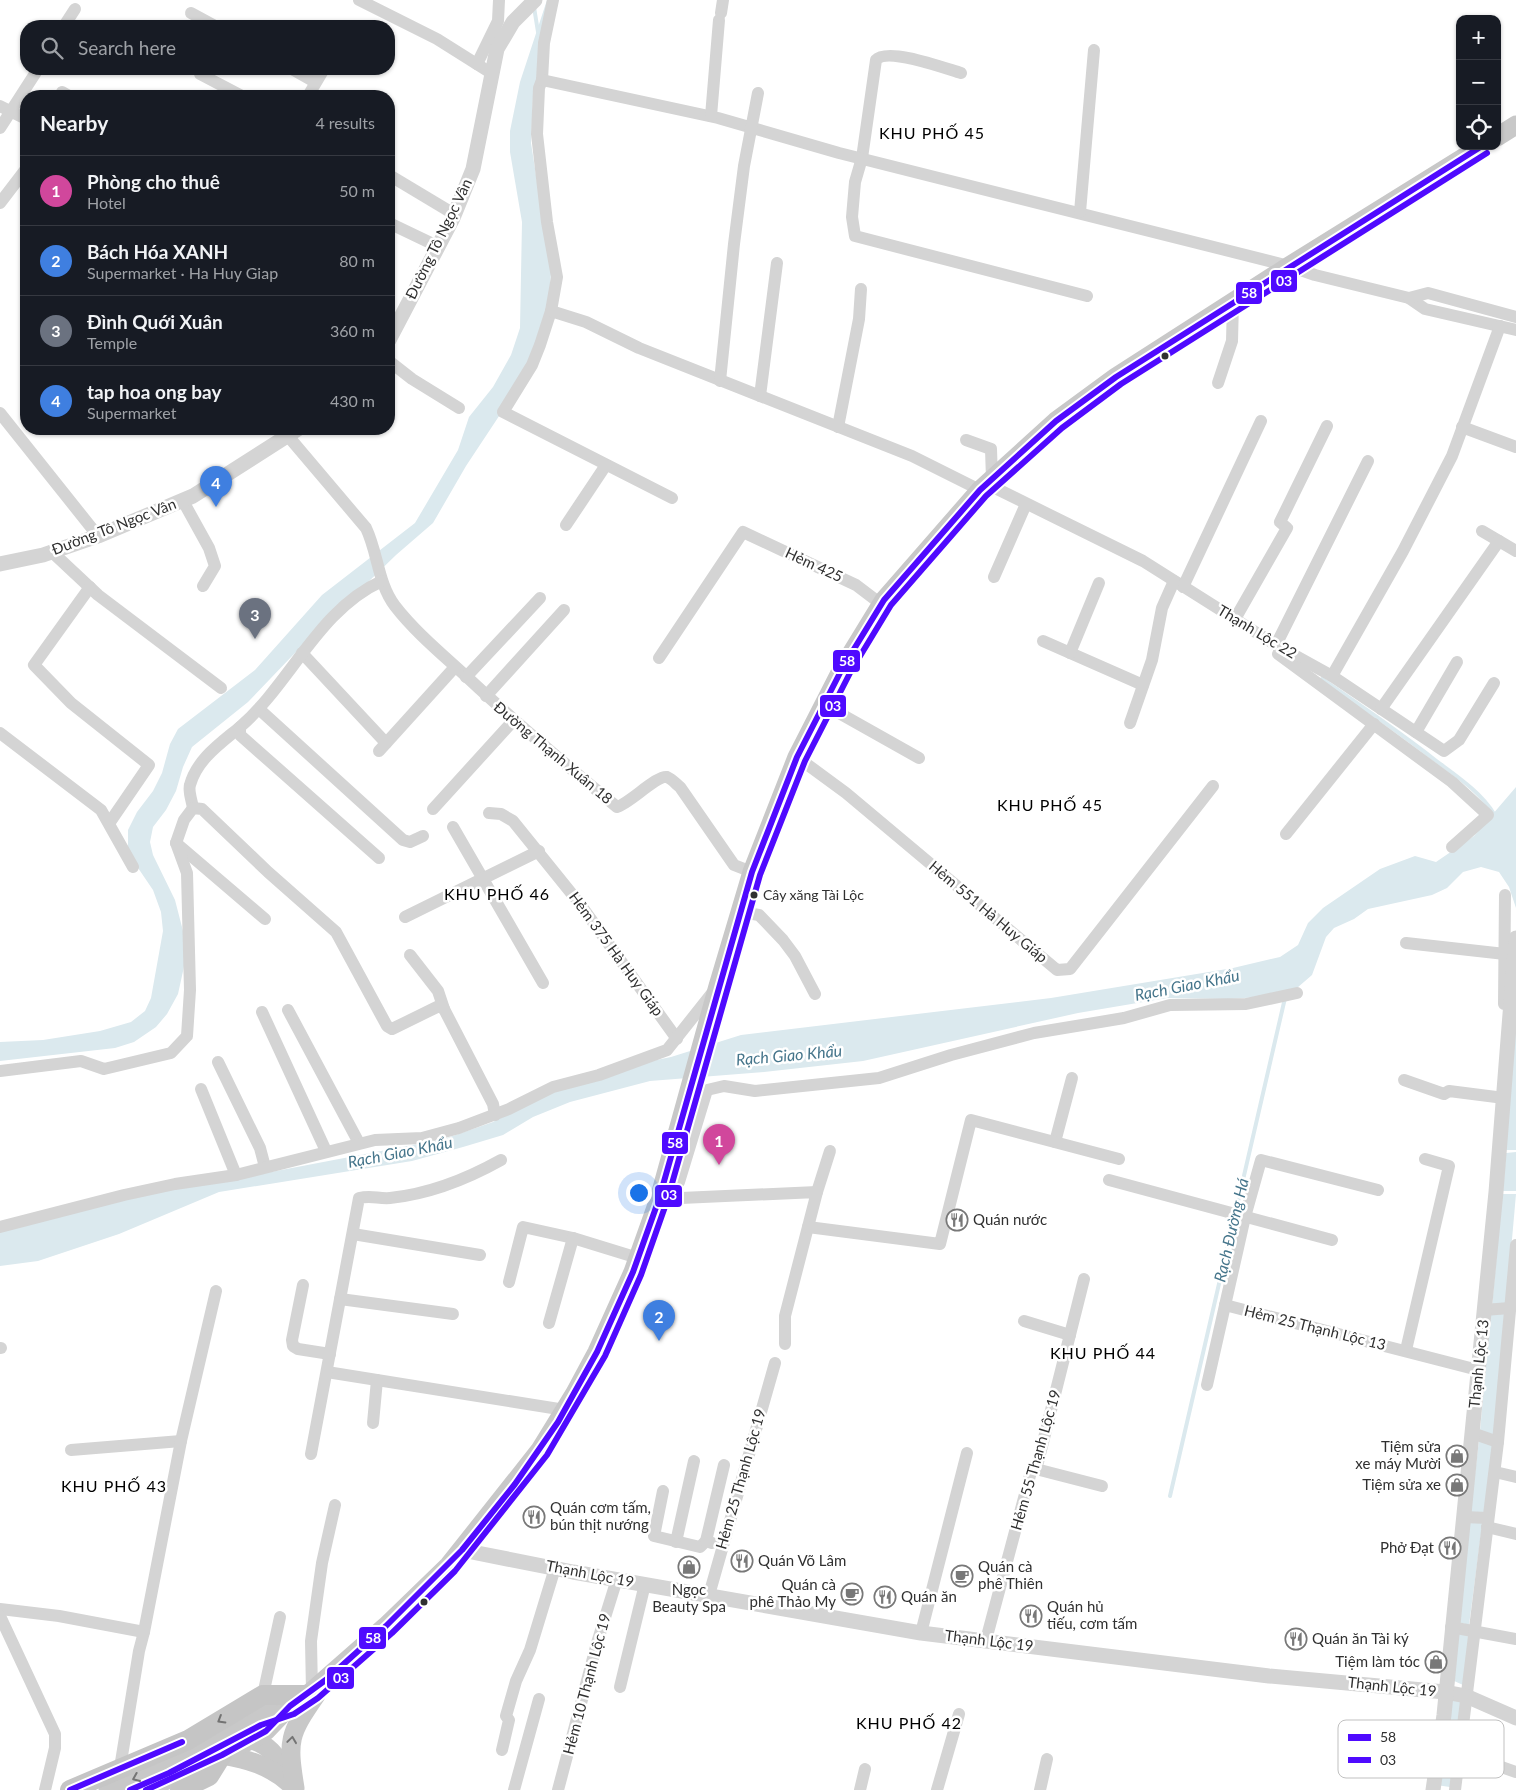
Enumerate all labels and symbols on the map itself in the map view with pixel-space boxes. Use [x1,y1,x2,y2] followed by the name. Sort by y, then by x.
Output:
[879,123,985,142] district label: KHU PHỐ 45
[401,175,475,302] street label: Đường Tô Ngọc Vân
[1270,269,1298,293] line badge: 03
[1276,272,1292,289] text: 03
[1235,281,1263,305] line badge: 58
[1241,284,1257,301] text: 58
[1160,351,1170,361] unlabelled marker
[200,466,232,507] pin: 4
[49,494,178,558] street label: Đường Tô Ngọc Vân
[783,543,846,585] street label: Hẻm 425
[239,598,271,639] pin: 3
[1215,600,1300,662] street label: Thạnh Lộc 22
[832,649,861,673] line badge: 58
[839,652,855,669] text: 58
[819,694,847,718] line badge: 03
[491,697,617,807] street label: Đường Thạnh Xuân 18
[825,697,841,714] text: 03
[997,795,1103,814] district label: KHU PHỐ 45
[926,856,1052,966] street label: Hẻm 551 Hà Huy Giáp
[444,884,550,903] district label: KHU PHỐ 46
[763,886,864,903] place label: Cây xăng Tài Lộc
[566,888,668,1019] street label: Hẻm 375 Hà Huy Giáp
[749,890,759,900] marker: Cây xăng Tài Lộc
[1133,965,1241,1004] water label: Rạch Giao Khẩu
[735,1040,843,1069] water label: Rạch Giao Khẩu
[703,1124,735,1165] pin: 1
[661,1131,689,1155] line badge: 58
[346,1132,454,1171] water label: Rạch Giao Khẩu
[667,1134,683,1151] text: 58
[1209,1175,1252,1284] water label: Rạch Đường Há
[626,1180,652,1206] your location
[654,1184,683,1208] line badge: 03
[661,1186,677,1203] text: 03
[945,1208,969,1232] restaurant icon: Quán nước
[973,1210,1047,1228] place label: Quán nước
[643,1300,675,1341] pin: 2
[1243,1301,1388,1353] street label: Hẻm 25 Thạnh Lộc 13
[1464,1319,1492,1409] street label: Thạnh Lộc 13
[1050,1343,1156,1362] district label: KHU PHỐ 44
[1006,1387,1064,1532] street label: Hẻm 55 Thạnh Lộc 19
[711,1406,769,1551] street label: Hẻm 25 Thạnh Lộc 19
[1355,1437,1441,1472] place label: Tiệm sửa xe máy Mười
[1445,1444,1469,1468] shop icon: Tiệm sửa xe máy Mười
[1445,1473,1469,1497] shop icon: Tiệm sửa xe
[1362,1475,1441,1493] place label: Tiệm sửa xe
[61,1476,167,1495] district label: KHU PHỐ 43
[550,1498,651,1533] place label: Quán cơm tấm, bún thịt nướng
[522,1505,546,1529] restaurant icon: Quán cơm tấm, bún thịt nướng
[1438,1536,1462,1560] restaurant icon: Phở Đạt
[1380,1538,1435,1556] place label: Phở Đạt
[730,1549,754,1573] restaurant icon: Quán Võ Lâm
[758,1551,846,1569] place label: Quán Võ Lâm
[677,1555,701,1579] shop icon: Ngọc Beauty Spa
[545,1556,636,1590] street label: Thạnh Lộc 19
[978,1557,1043,1592] place label: Quán cà phê Thiên
[950,1564,974,1588] cafe icon: Quán cà phê Thiên
[750,1575,836,1610] place label: Quán cà phê Thảo My
[652,1580,726,1615] place label: Ngọc Beauty Spa
[840,1582,864,1606] cafe icon: Quán cà phê Thảo My
[873,1585,897,1609] restaurant icon: Quán ăn
[901,1587,957,1605] place label: Quán ăn
[419,1597,429,1607] unlabelled marker
[1047,1597,1137,1632] place label: Quán hủ tiếu, cơm tấm
[1019,1604,1043,1628] restaurant icon: Quán hủ tiếu, cơm tấm
[559,1611,614,1756] street label: Hẻm 10 Thạnh Lộc 19
[358,1626,387,1650] line badge: 58
[944,1626,1034,1654] street label: Thạnh Lộc 19
[1284,1627,1308,1651] restaurant icon: Quán ăn Tài ký
[365,1629,381,1646] text: 58
[1312,1629,1409,1647] place label: Quán ăn Tài ký
[1424,1650,1448,1674] shop icon: Tiệm làm tóc
[1335,1652,1420,1670] place label: Tiệm làm tóc
[326,1666,355,1690] line badge: 03
[333,1669,349,1686] text: 03
[1347,1672,1437,1700] street label: Thạnh Lộc 19
[856,1713,962,1732] district label: KHU PHỐ 42
[217,1714,226,1724] one-way arrow
[1338,1720,1504,1778] legend
[1380,1728,1396,1745] text: 58
[286,1735,296,1744] one-way arrow
[1380,1751,1396,1768] text: 03
[132,1771,141,1782] one-way arrow

